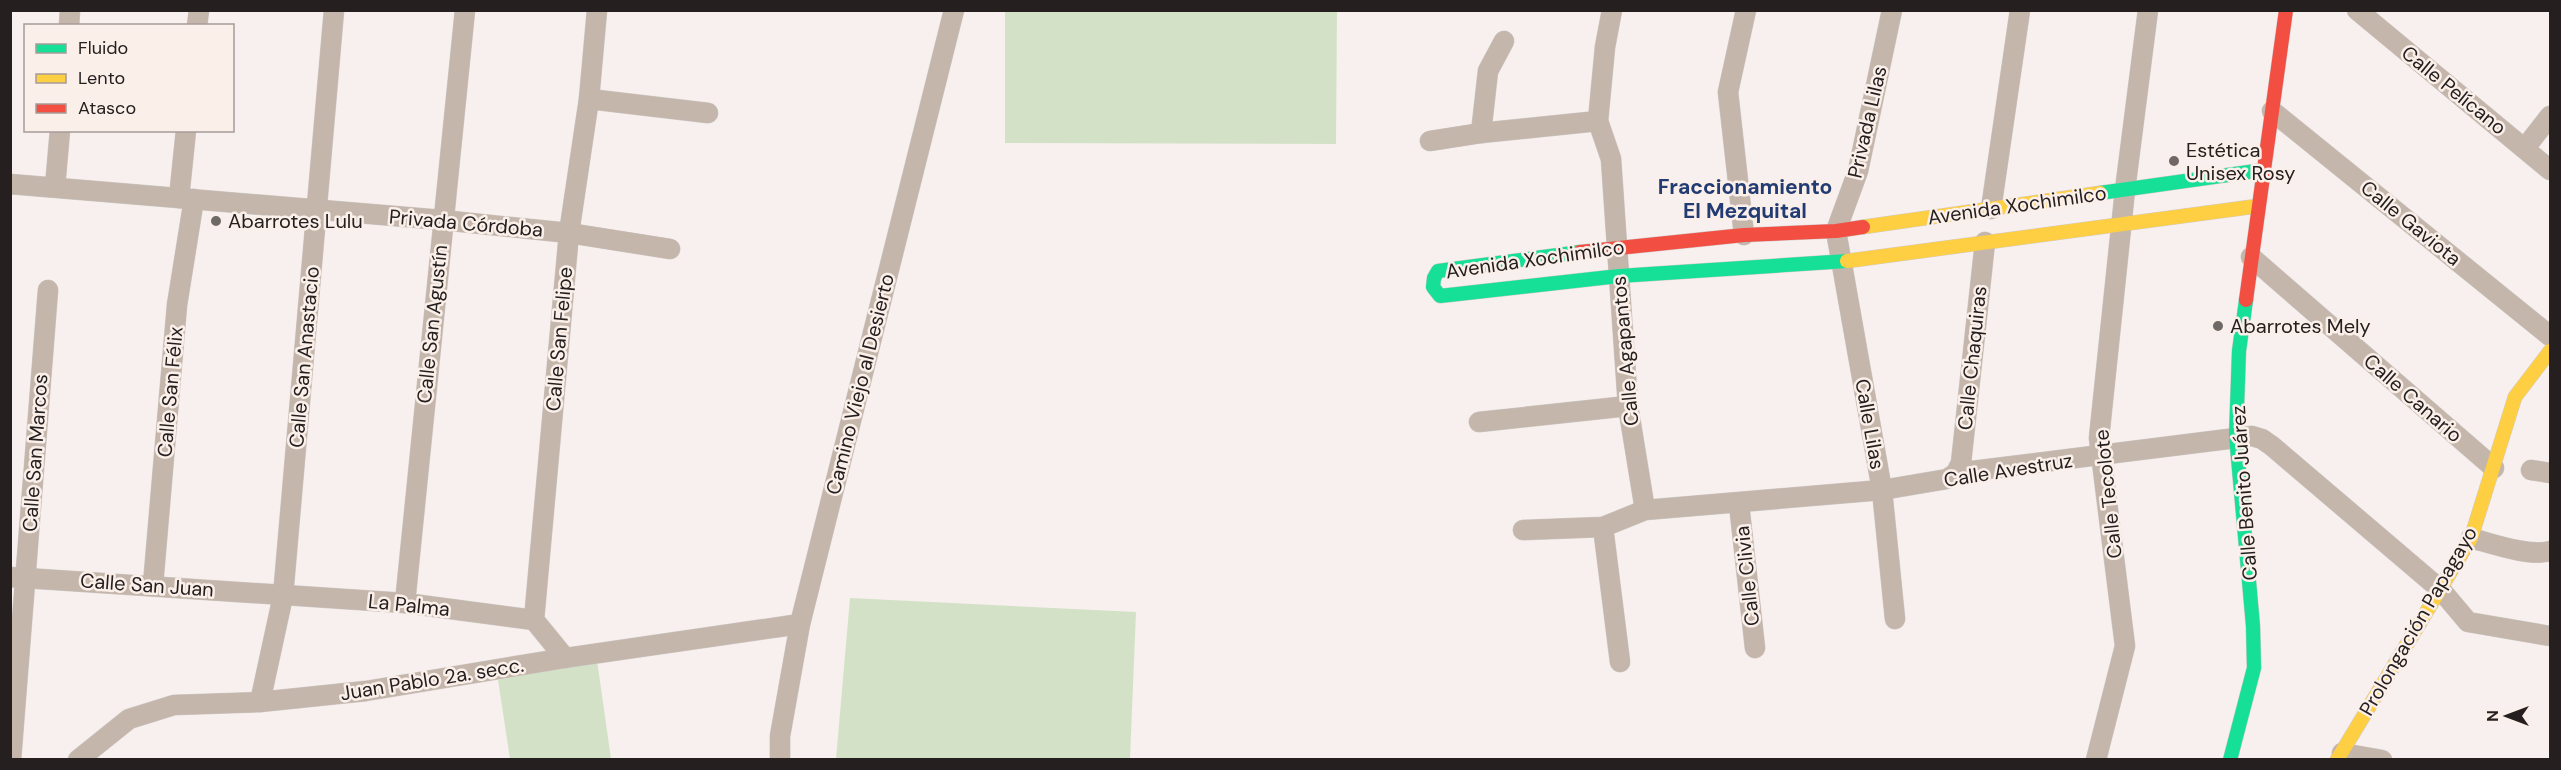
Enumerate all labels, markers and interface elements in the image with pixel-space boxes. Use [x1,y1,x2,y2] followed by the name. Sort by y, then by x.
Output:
[24,24,234,132] legend
[78,36,128,60] text: Fluido
[2396,40,2512,140] street label: Calle Pelícano
[1841,63,1893,181] street label: Privada Lilas
[78,66,125,90] text: Lento
[78,96,136,120] text: Atasco
[2186,137,2295,186] place label: Estética Unisex Rosy
[2167,154,2181,168] marker: Estética Unisex Rosy
[1658,173,1832,225] district label: Fraccionamiento El Mezquital
[2355,175,2467,271] street label: Calle Gaviota
[1926,180,2108,230] street label: Avenida Xochimilco
[388,203,544,243] street label: Privada Córdoba
[228,208,363,234] place label: Abarrotes Lulu
[209,214,223,228] marker: Abarrotes Lulu
[1444,234,1626,284] street label: Avenida Xochimilco
[411,243,453,405] street label: Calle San Agustín
[283,265,325,449] street label: Calle San Anastacio
[540,266,578,412] street label: Calle San Felipe
[820,271,900,497] street label: Camino Viejo al Desierto
[1605,275,1645,427] street label: Calle Agapantos
[1952,285,1992,431] street label: Calle Chaquiras
[2230,313,2371,339] place label: Abarrotes Mely
[2211,319,2225,333] marker: Abarrotes Mely
[151,326,189,458] street label: Calle San Félix
[2358,348,2468,448] street label: Calle Canario
[17,373,53,533] street label: Calle San Marcos
[1849,377,1891,471] street label: Calle Lilas
[2225,405,2263,581] street label: Calle Benito Juárez
[2088,428,2128,560] street label: Calle Tecolote
[1942,447,2074,493] street label: Calle Avestruz
[2353,522,2483,720] street label: Prolongación Papagayo
[1729,525,1765,627] street label: Calle Clivia
[79,567,215,603] street label: Calle San Juan
[367,588,451,622] street label: La Palma
[338,652,526,706] street label: Juan Pablo 2a. secc.
[2477,686,2537,746] north arrow
[2482,710,2503,722] text: N

